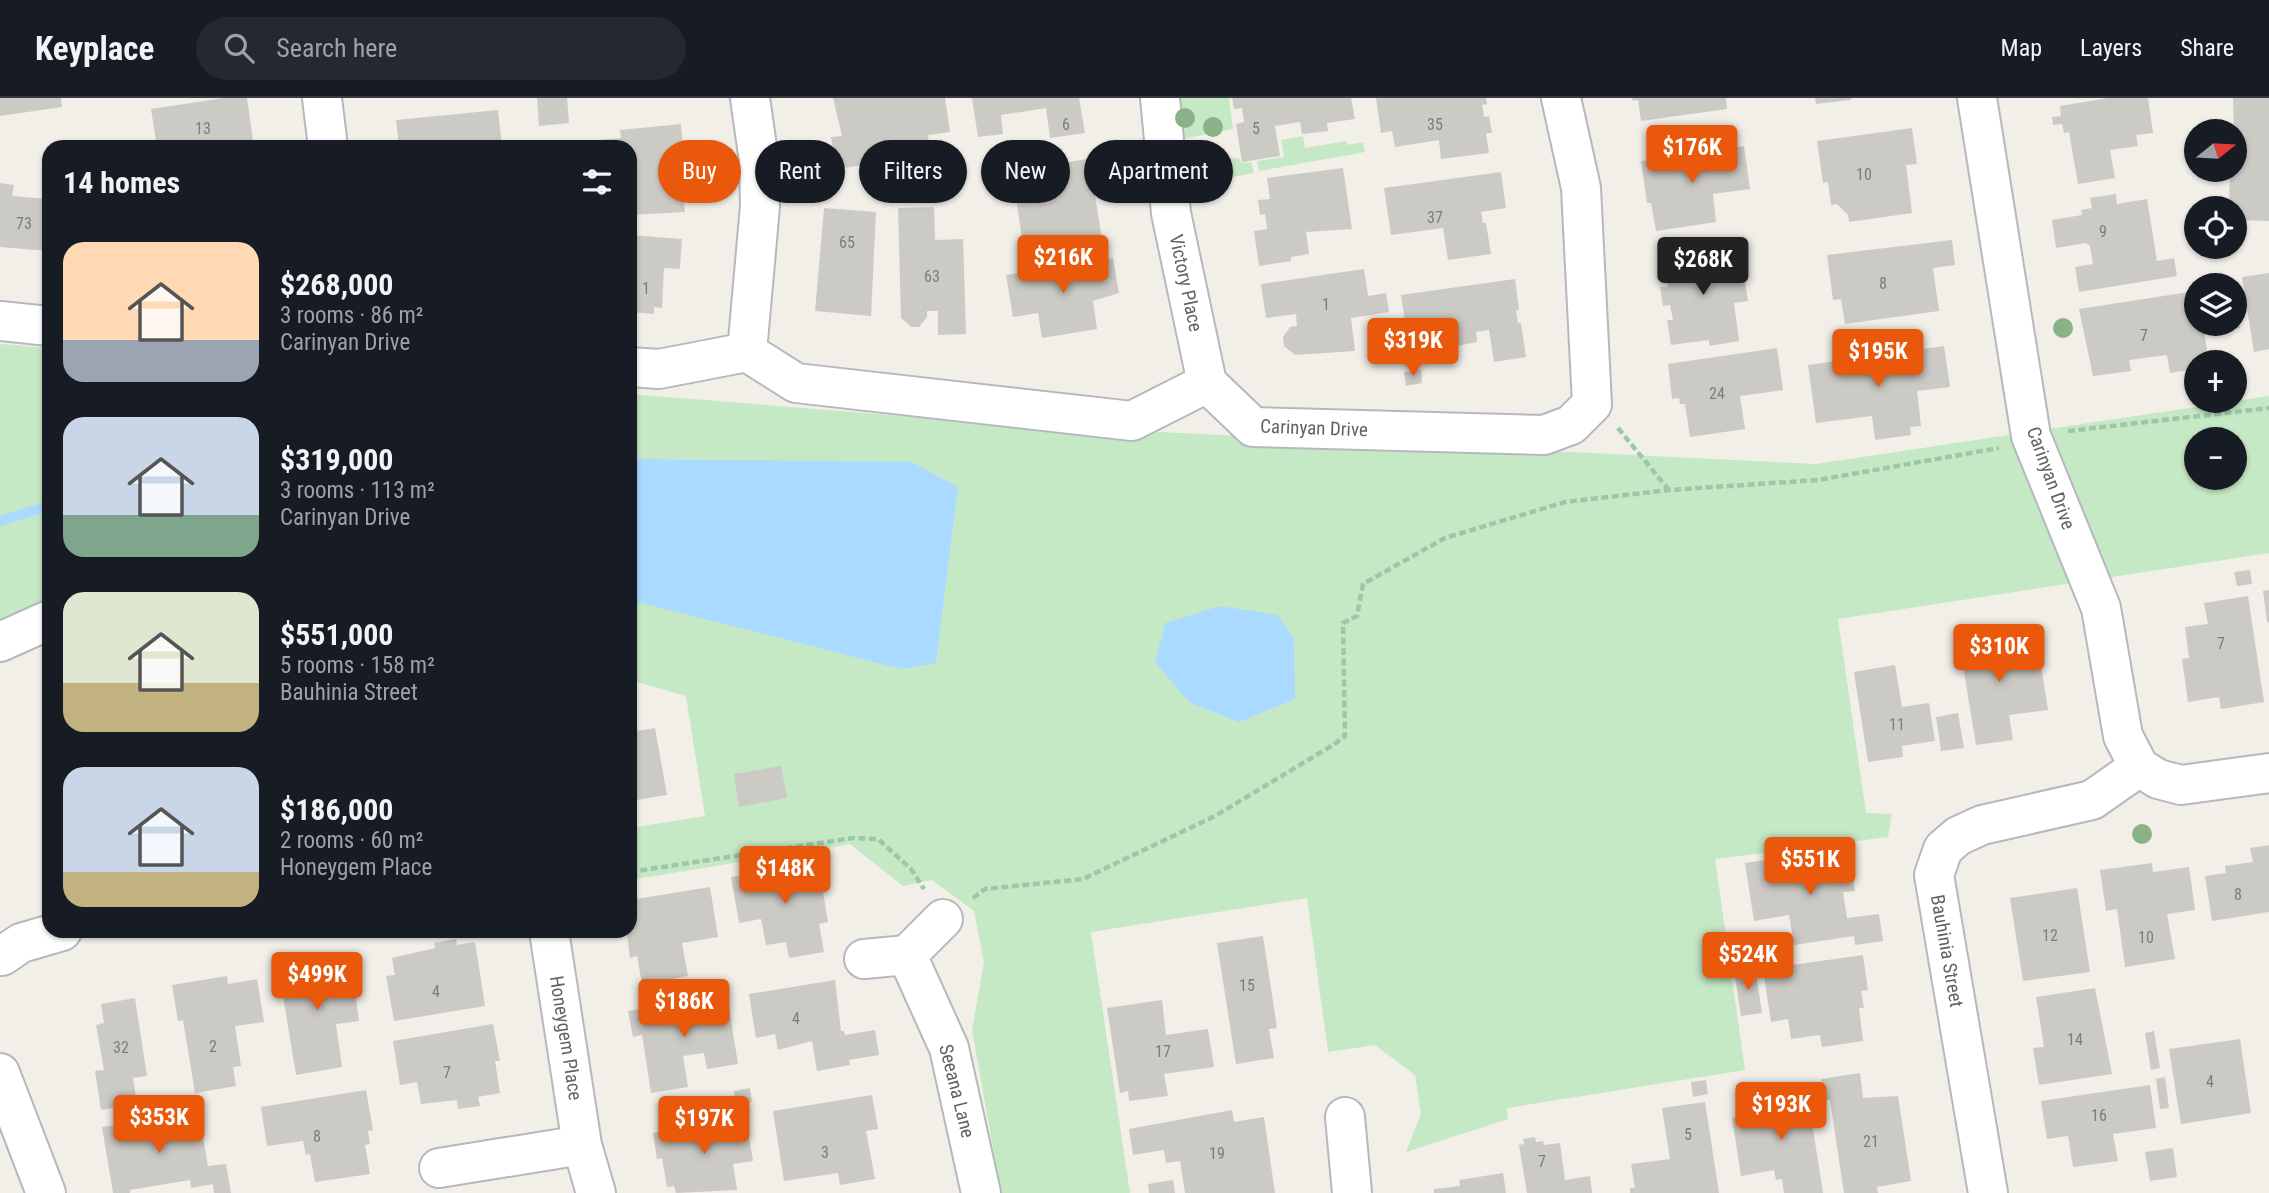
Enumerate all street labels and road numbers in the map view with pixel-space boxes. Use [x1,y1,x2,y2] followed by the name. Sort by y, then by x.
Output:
[1164,232,1208,334] street label: Victory Place
[1260,415,1368,441] street label: Carinyan Drive
[2022,424,2080,533] street label: Carinyan Drive
[1926,893,1968,1009] street label: Bauhinia Street
[545,974,587,1102] street label: Honeygem Place
[934,1042,980,1140] street label: Seeana Lane

